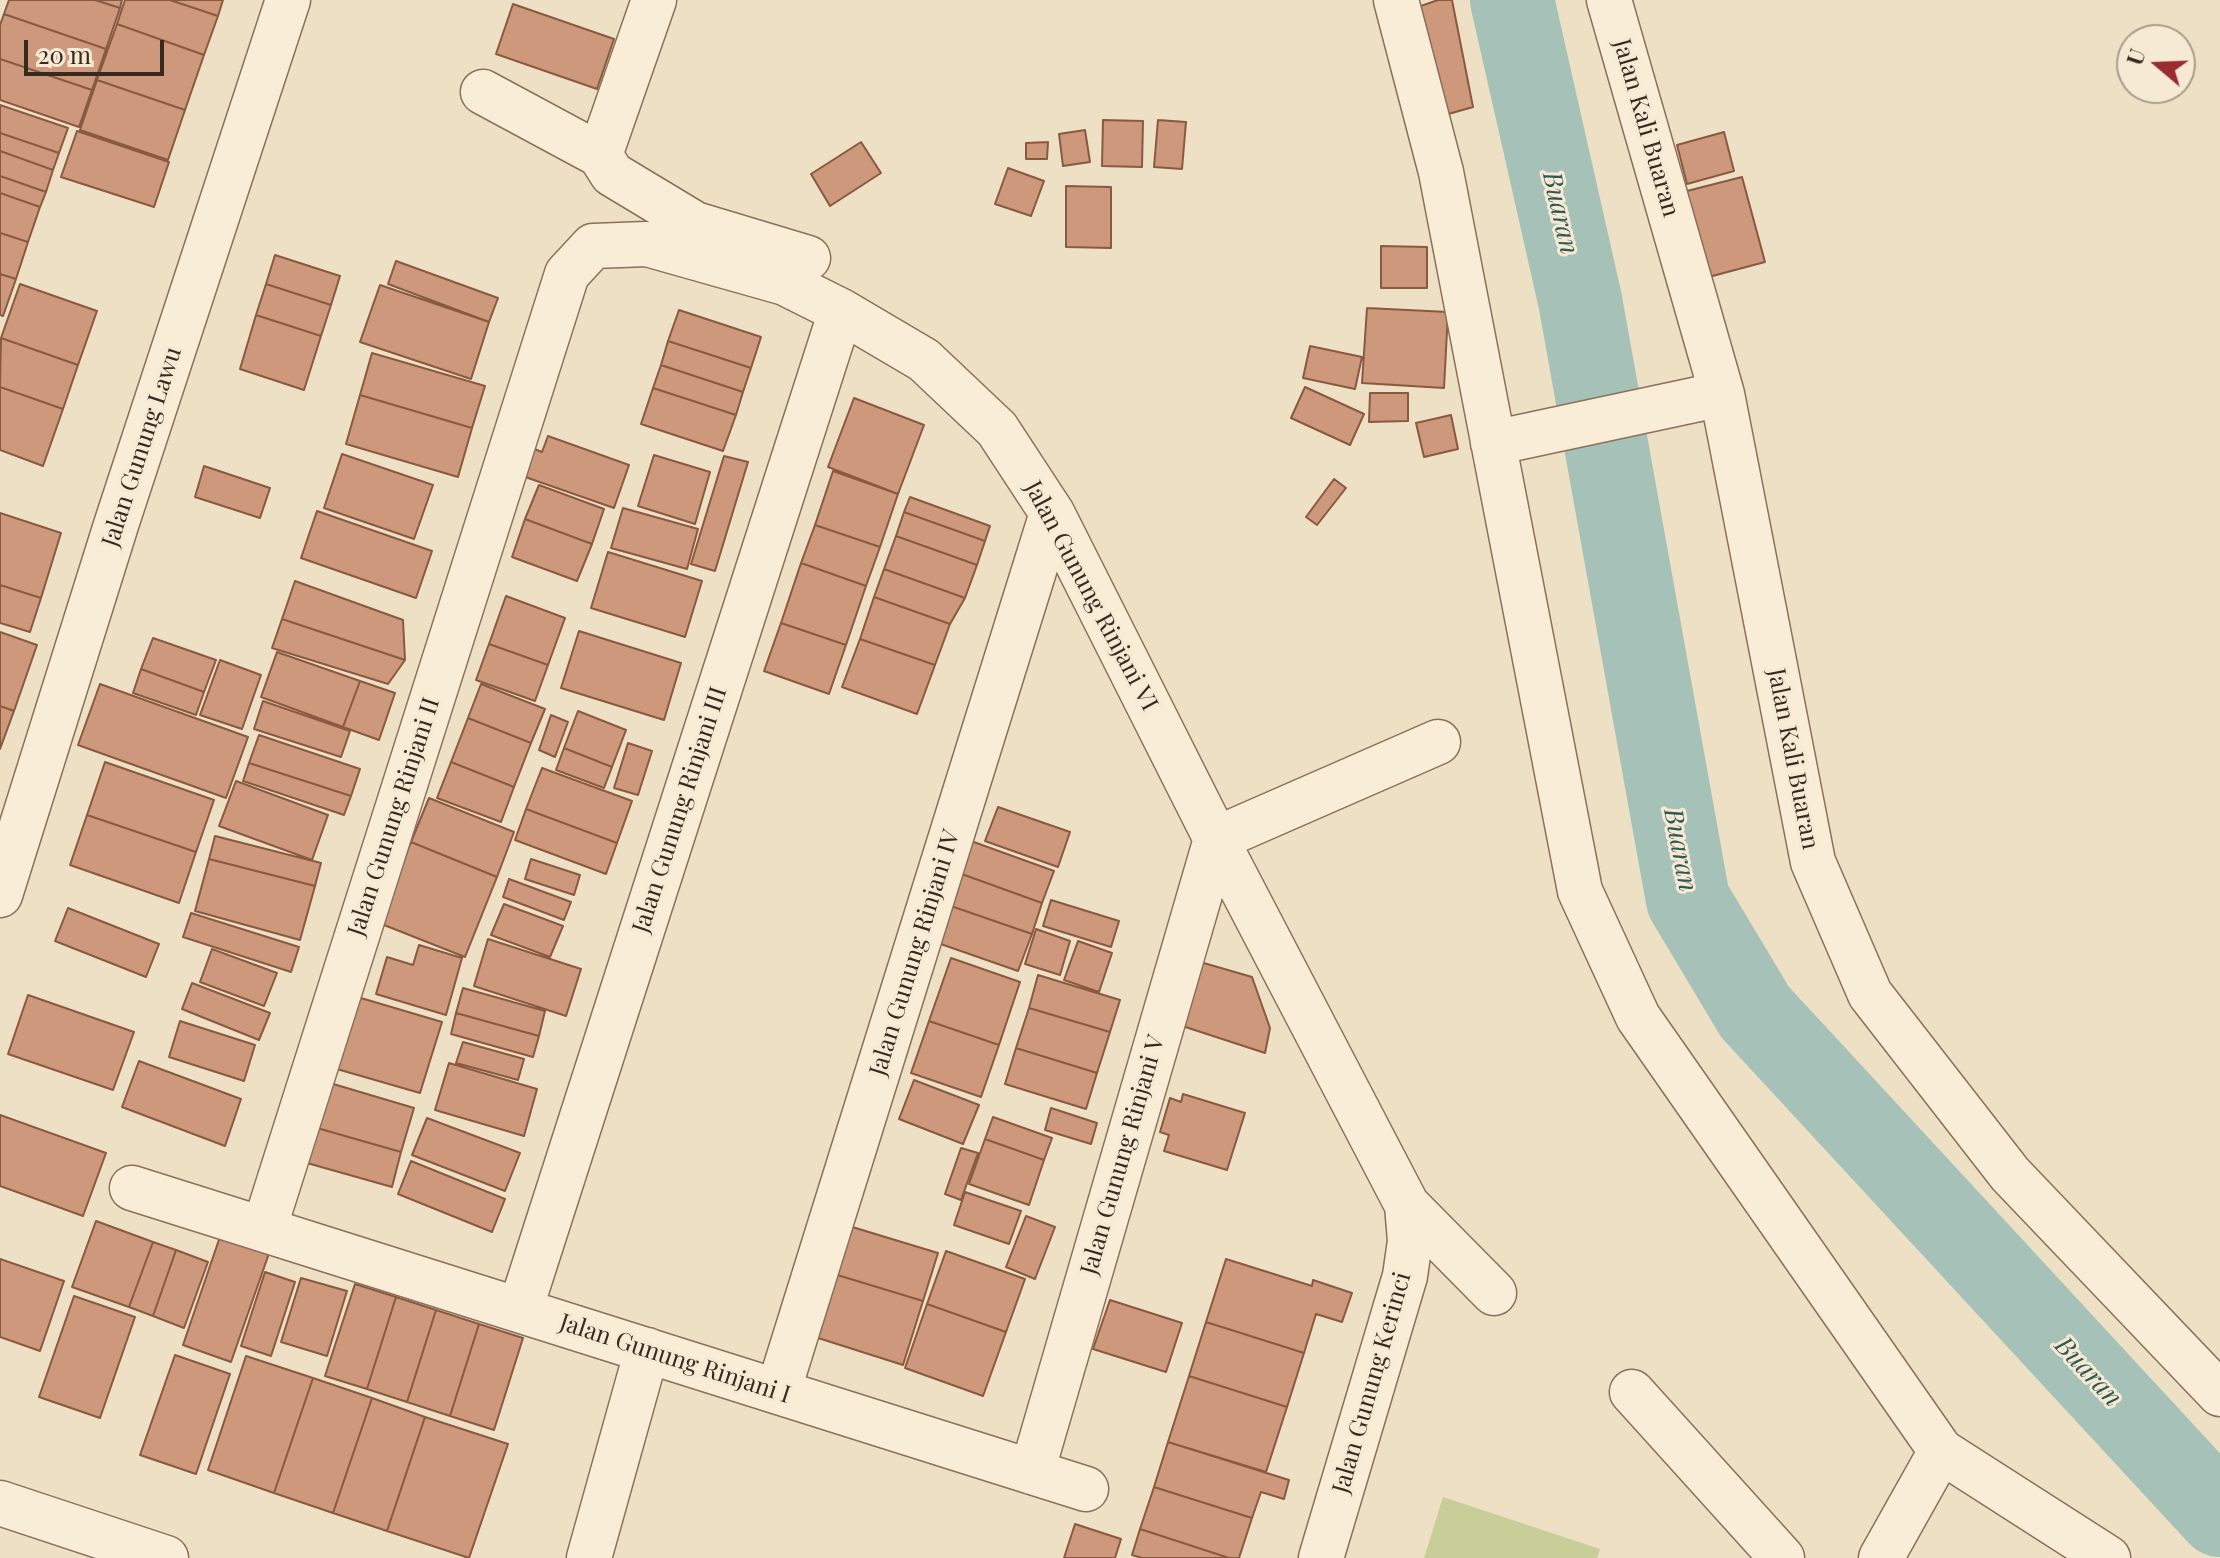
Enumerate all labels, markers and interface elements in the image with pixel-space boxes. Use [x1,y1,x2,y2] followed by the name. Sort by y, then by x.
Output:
[28,24,168,74] scale bar
[2116,24,2196,104] north arrow
[1607,36,1685,220] street label: Jalan Kali Buaran
[38,38,91,70] text: 20 m
[2119,45,2152,69] text: U
[1535,169,1585,257] water label: Buaran
[96,343,188,551] street label: Jalan Gunung Lawu
[1018,476,1164,716] street label: Jalan Gunung Rinjani VI
[1761,666,1825,852] street label: Jalan Kali Buaran
[627,683,733,937] street label: Jalan Gunung Rinjani III
[342,694,446,940] street label: Jalan Gunung Rinjani II
[1657,806,1703,894] water label: Buaran
[864,826,966,1080] street label: Jalan Gunung Rinjani IV
[1075,1032,1171,1278] street label: Jalan Gunung Rinjani V
[1327,1269,1417,1497] street label: Jalan Gunung Kerinci
[556,1308,794,1410] street label: Jalan Gunung Rinjani I
[2048,1331,2128,1413] water label: Buaran

